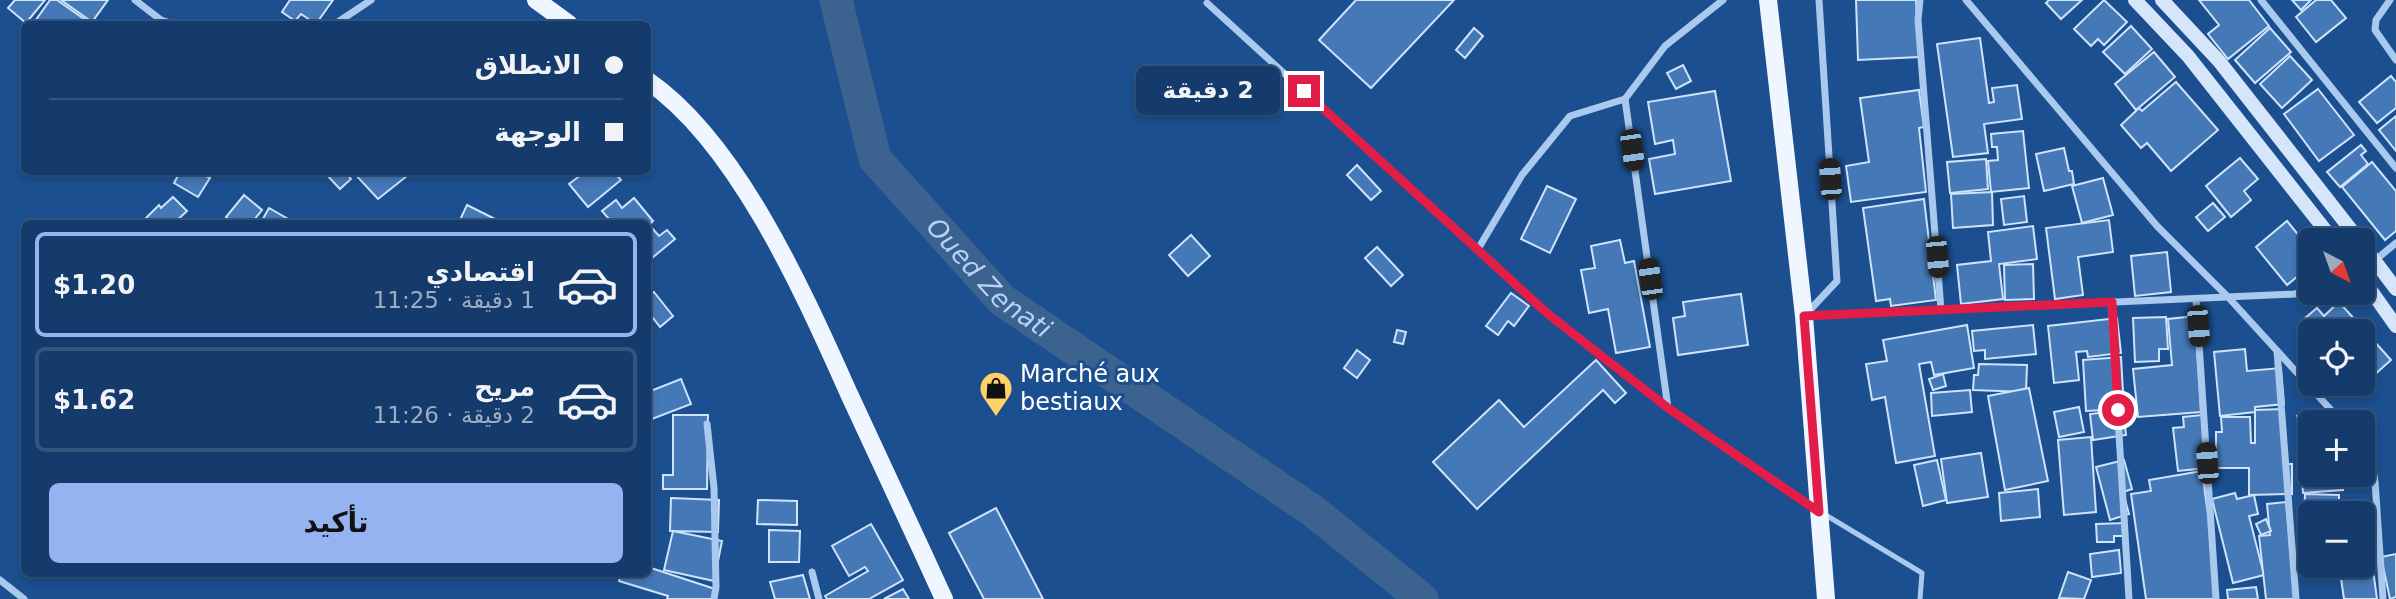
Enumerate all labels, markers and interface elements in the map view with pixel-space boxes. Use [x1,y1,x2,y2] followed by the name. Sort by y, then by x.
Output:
[475,50,581,80] text: الانطلاق
[1136,66,1280,116] callout: 2 دقيقة
[1288,75,1320,107] route end
[1163,77,1253,103] text: 2 دقيقة
[494,117,581,147] text: الوجهة
[1619,128,1646,172] car
[1819,157,1842,201] car
[920,212,1058,344] water label: Oued Zenati
[2298,228,2375,304] north arrow
[2298,228,2375,578] map controls
[1925,235,1950,279] car
[556,253,619,316] icon: car
[426,257,535,287] text: اقتصادي
[1637,257,1664,301] car
[53,270,135,300] text: $1.20
[373,287,535,313] text: 1 دقيقة · 11:25
[2187,304,2210,348] car
[2298,319,2375,396] button: locate
[1020,360,1160,416] place label: Marché aux bestiaux
[556,368,619,431] icon: car
[977,369,1015,418] shop icon: Marché aux bestiaux
[474,372,535,402] text: مريح
[53,385,135,415] text: $1.62
[2102,394,2134,426] route start
[373,402,535,428] text: 2 دقيقة · 11:26
[2298,410,2375,487] button: +
[2196,441,2219,485] car
[49,483,623,563] button: تأكيد
[2298,501,2375,578] button: −

